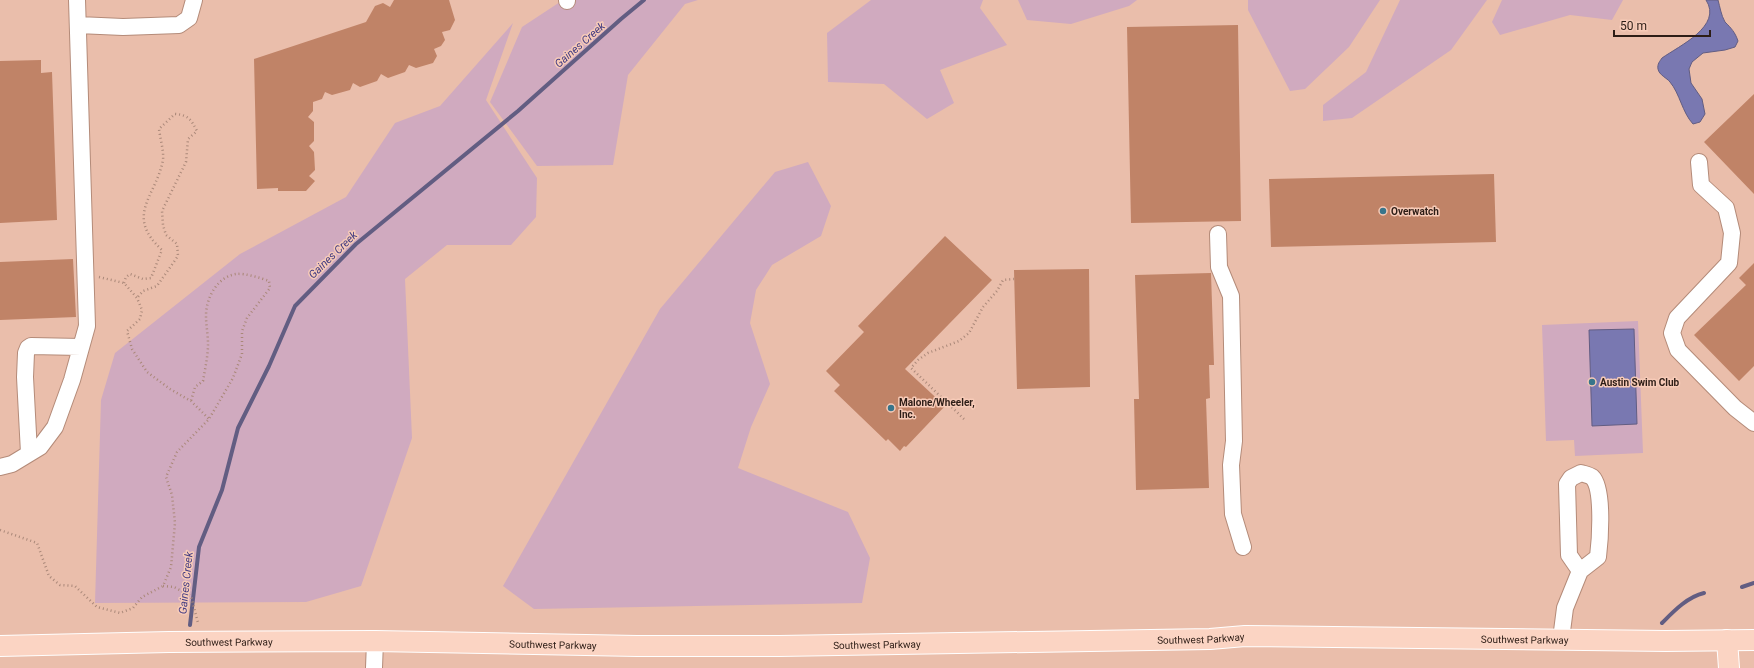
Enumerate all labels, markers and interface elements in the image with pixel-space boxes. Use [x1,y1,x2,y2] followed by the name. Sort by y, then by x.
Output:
[1614,12,1710,38] scale bar
[552,19,608,70] water label: Gaines Creek
[1620,19,1647,33] text: 50 m
[1378,206,1388,216] marker: Overwatch
[1391,206,1439,217] place label: Overwatch
[306,228,360,281] water label: Gaines Creek
[1587,377,1597,387] marker: Austin Swim Club
[1600,377,1680,388] place label: Austin Swim Club
[899,397,975,420] place label: Malone/Wheeler, Inc.
[886,403,896,413] marker: Malone/Wheeler, Inc.
[176,551,196,615] water label: Gaines Creek
[1157,631,1245,645] street label: Southwest Parkway
[1481,633,1569,645] street label: Southwest Parkway
[185,636,273,647] street label: Southwest Parkway
[509,638,597,651] street label: Southwest Parkway
[833,638,921,651] street label: Southwest Parkway

